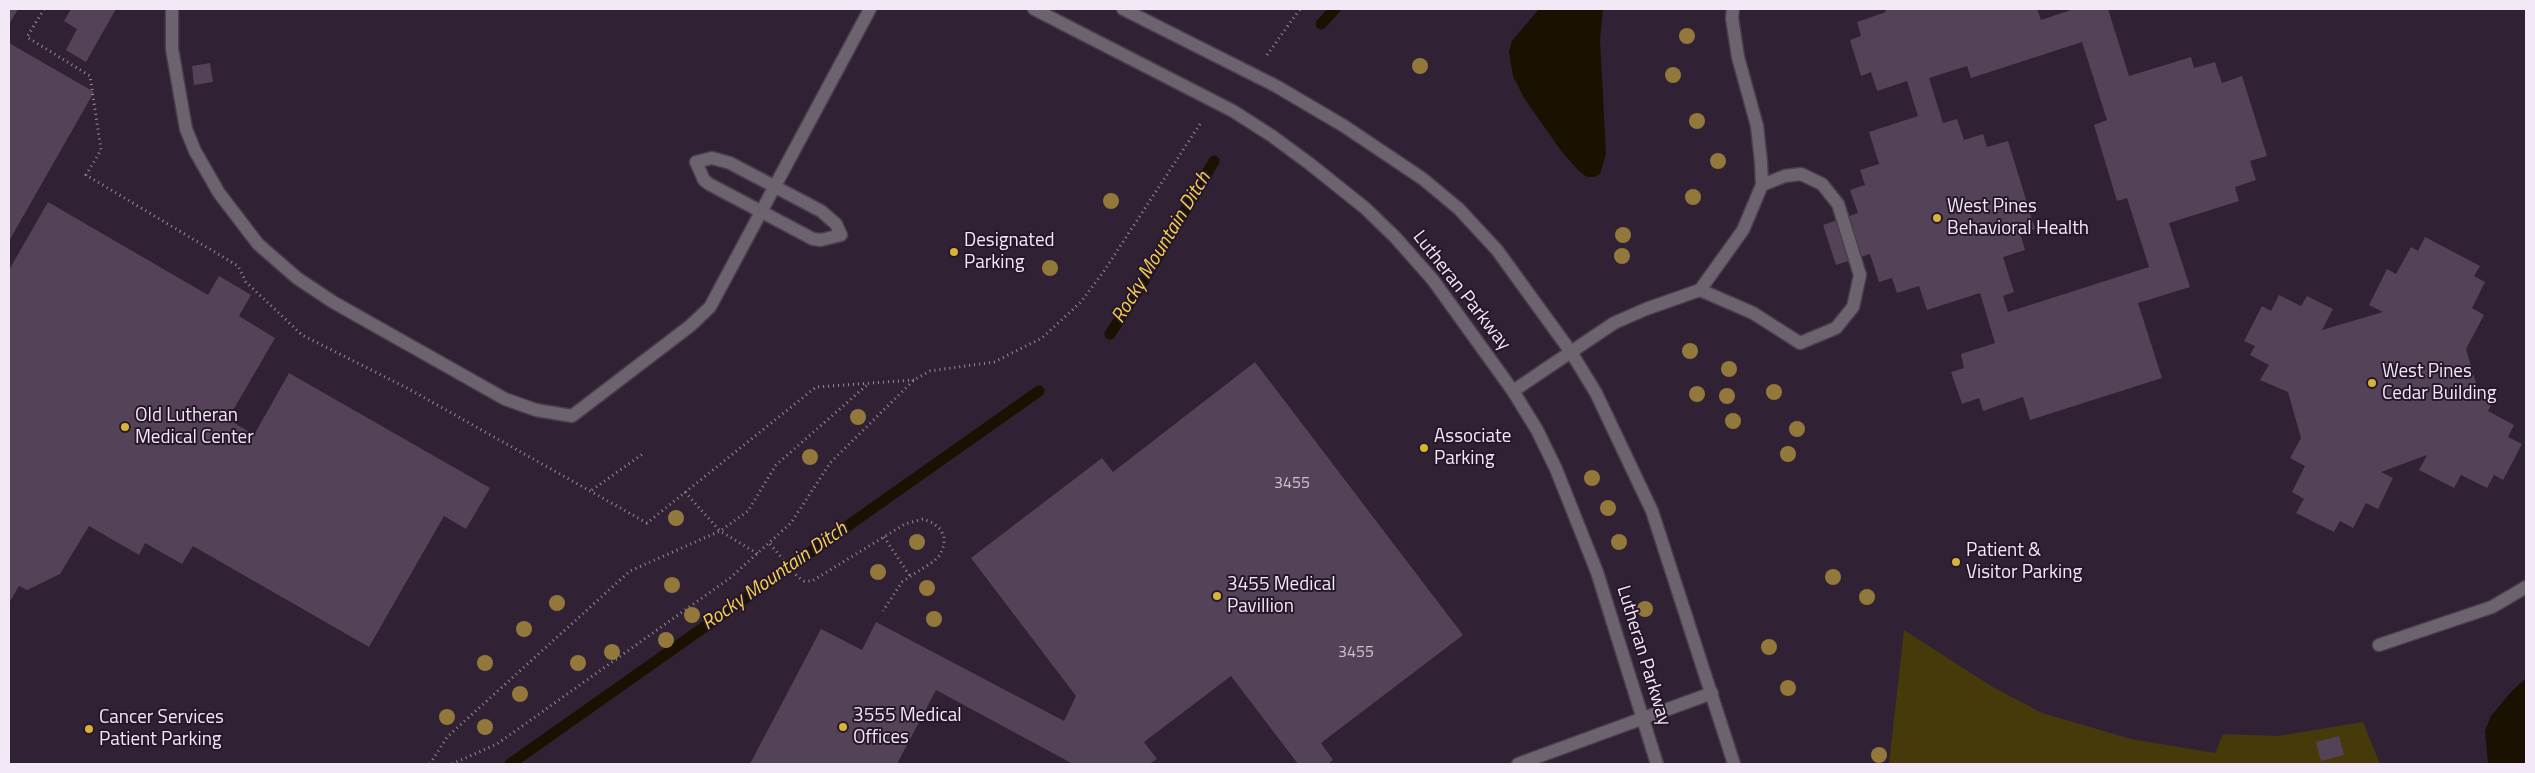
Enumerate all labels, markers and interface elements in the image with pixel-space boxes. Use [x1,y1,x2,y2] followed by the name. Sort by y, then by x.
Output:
[1107,168,1217,328] water label: Rocky Mountain Ditch
[1947,196,2089,240] place label: West Pines Behavioral Health
[1931,212,1943,224] marker: West Pines Behavioral Health
[1407,227,1515,355] street label: Lutheran Parkway
[964,230,1055,274] place label: Designated Parking
[948,246,960,258] marker: Designated Parking
[2382,361,2497,405] place label: West Pines Cedar Building
[2366,377,2378,389] marker: West Pines Cedar Building
[135,405,254,449] place label: Old Lutheran Medical Center
[119,421,131,433] marker: Old Lutheran Medical Center
[1434,426,1511,470] place label: Associate Parking
[1418,442,1430,454] marker: Associate Parking
[1274,474,1310,494] house number: 3455
[698,518,852,636] water label: Rocky Mountain Ditch
[1966,540,2082,584] place label: Patient & Visitor Parking
[1950,556,1962,568] marker: Patient & Visitor Parking
[1227,574,1336,618] place label: 3455 Medical Pavillion
[1611,583,1675,729] street label: Lutheran Parkway
[1211,590,1223,602] marker: 3455 Medical Pavillion
[1338,643,1374,663] house number: 3455
[853,705,962,749] place label: 3555 Medical Offices
[99,707,224,751] place label: Cancer Services Patient Parking
[837,721,849,733] marker: 3555 Medical Offices
[83,723,95,735] marker: Cancer Services Patient Parking

